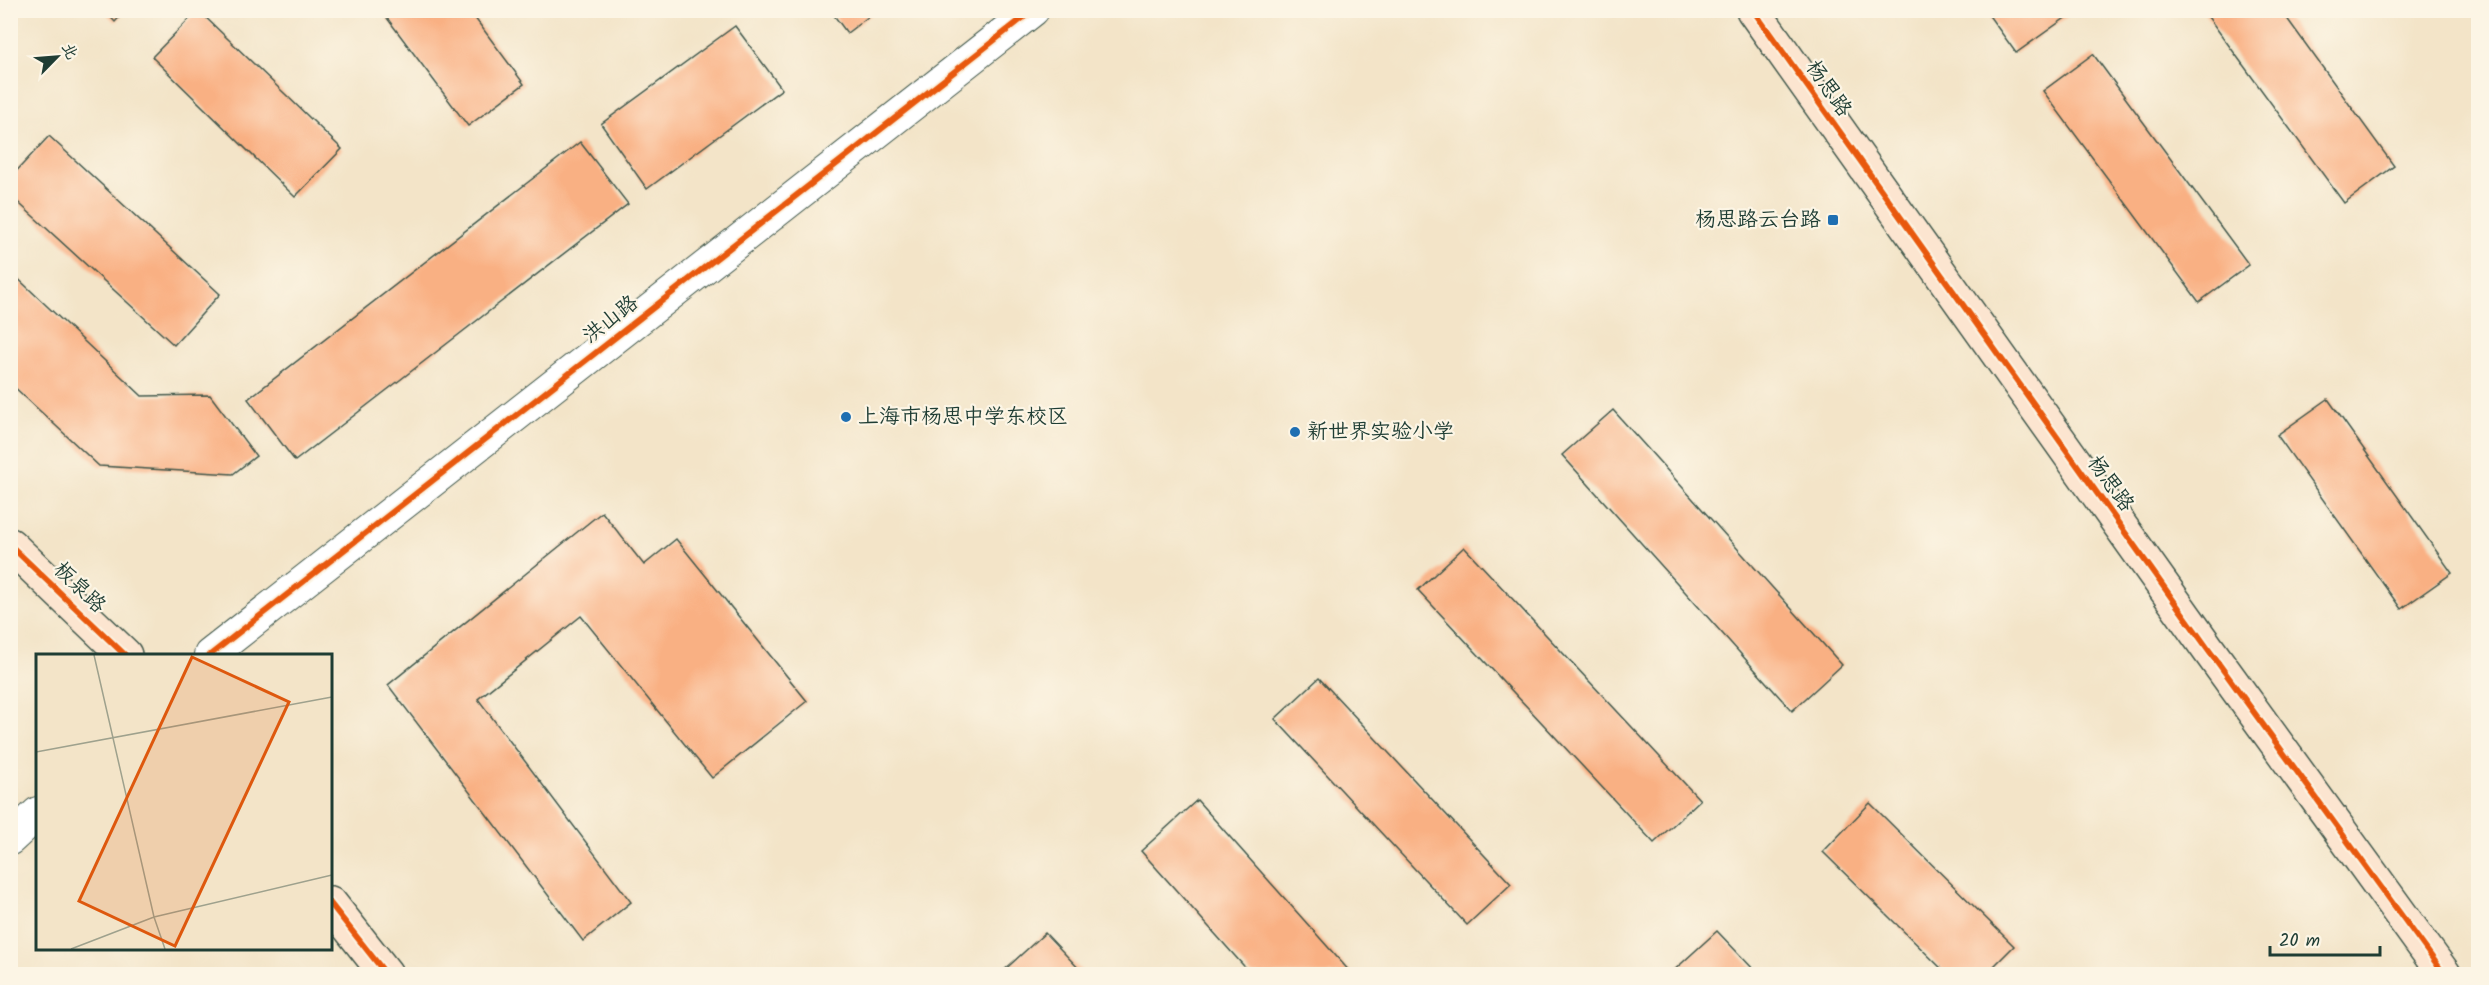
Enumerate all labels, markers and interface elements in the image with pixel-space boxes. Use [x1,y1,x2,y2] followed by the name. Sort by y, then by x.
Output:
[27,27,87,87] north arrow
[55,39,84,64] text: 北
[1796,54,1860,124] street label: 杨思路
[1695,204,1821,237] place label: 杨思路云台路
[1826,213,1840,227] marker: 杨思路云台路
[576,288,646,352] street label: 洪山路
[858,401,1068,434] place label: 上海市杨思中学东校区
[839,410,853,424] marker: 上海市杨思中学东校区
[1307,416,1454,449] place label: 新世界实验小学
[1288,425,1302,439] marker: 新世界实验小学
[2078,449,2142,519] street label: 杨思路
[45,554,113,622] street label: 板泉路
[36,654,332,949] inset map
[2270,919,2380,957] scale bar
[2279,927,2320,956] text: 20 m

